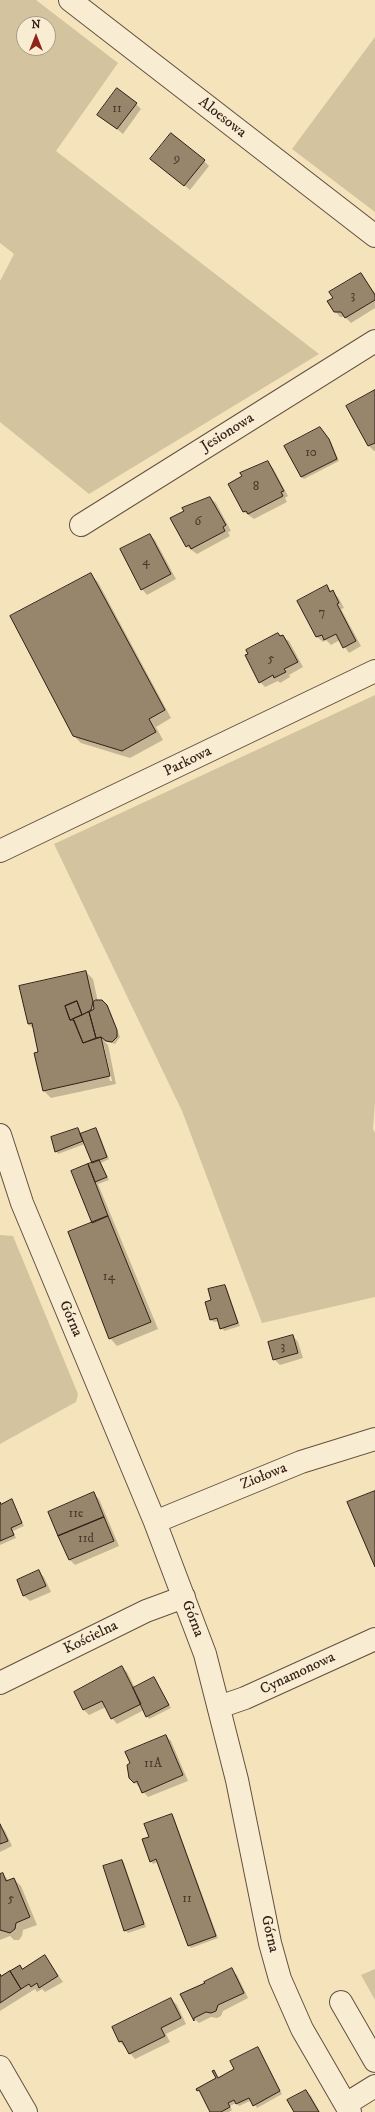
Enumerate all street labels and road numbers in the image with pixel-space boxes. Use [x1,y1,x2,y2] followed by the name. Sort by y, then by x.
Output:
[194,94,250,142] street label: Aloesowa
[198,410,258,456] street label: Jesionowa
[161,743,215,781] street label: Parkowa
[54,1298,86,1340] street label: Górna
[238,1460,290,1494] street label: Ziołowa
[177,1598,207,1640] street label: Górna
[61,1617,121,1659] street label: Kościelna
[258,1649,338,1699] street label: Cynamonowa
[256,1914,282,1954] street label: Górna

